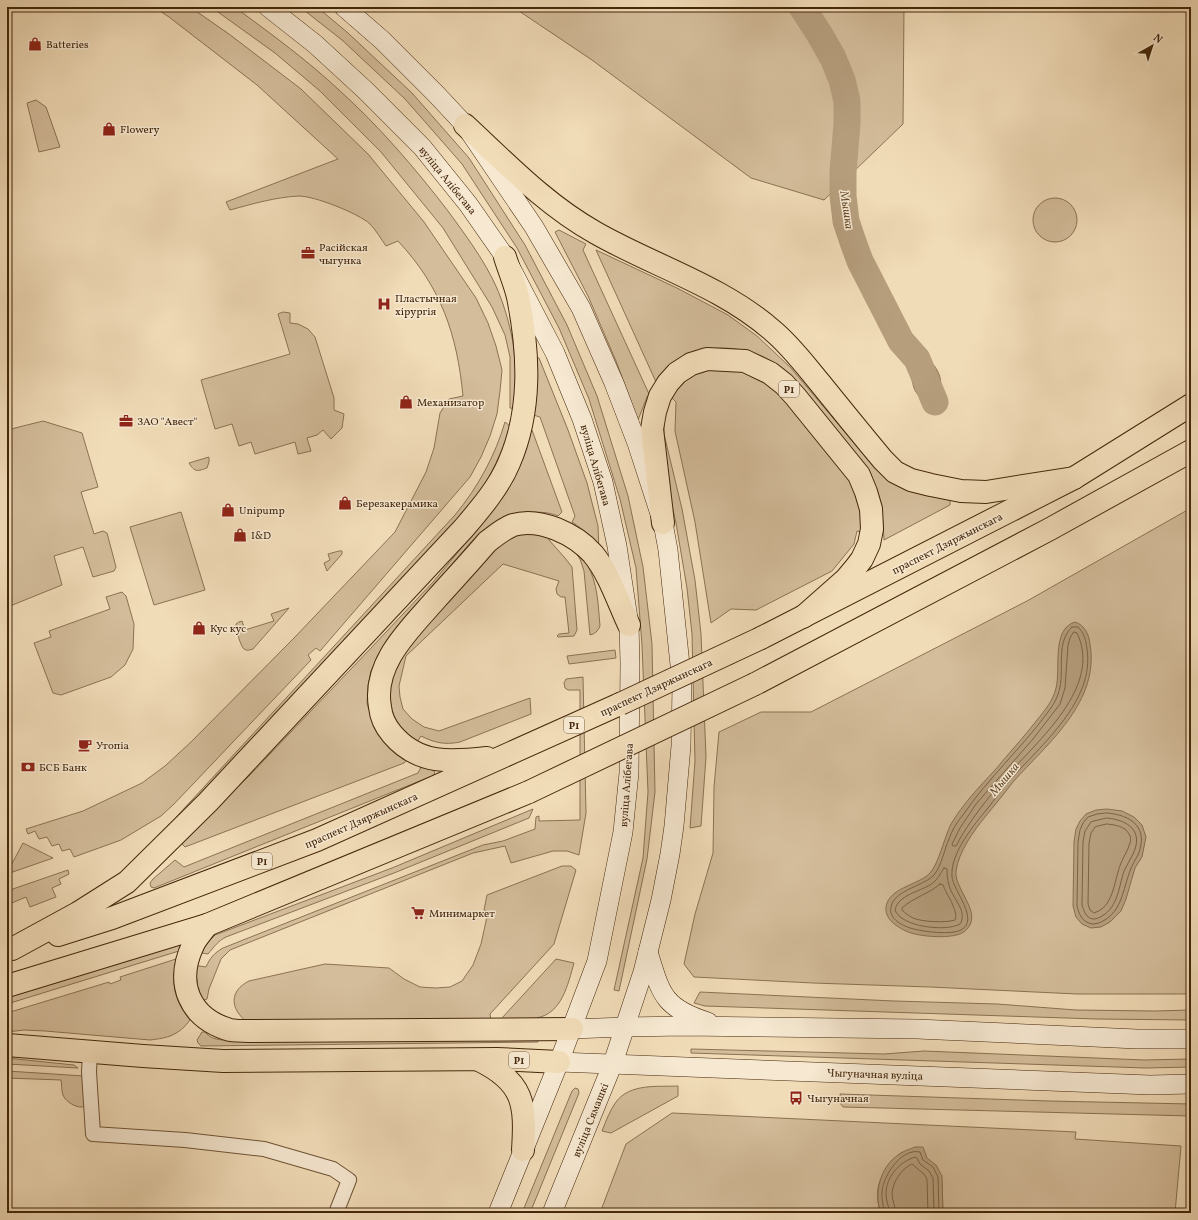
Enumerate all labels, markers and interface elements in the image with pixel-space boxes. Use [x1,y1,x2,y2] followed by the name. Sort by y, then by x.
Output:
[1132,26,1172,66] north arrow
[1150,31,1165,48] text: N
[27,36,43,52] shop icon: Batteries
[46,38,89,53] place label: Batteries
[101,121,117,137] shop icon: Flowery
[120,123,159,138] place label: Flowery
[415,144,479,219] street label: вуліца Алібегава
[835,189,857,231] water label: Мышка
[319,241,368,269] place label: Расійская чыгунка
[300,245,316,261] office icon: Расійская чыгунка
[395,292,457,320] place label: Пластычная хірургія
[376,296,392,312] hospital icon: Пластычная хірургія
[779,381,799,397] road number: Р1
[398,394,414,410] shop icon: Механизатор
[417,396,484,411] place label: Механизатор
[118,413,134,429] office icon: ЗАО "Авест"
[137,415,197,430] place label: ЗАО "Авест"
[576,423,613,508] street label: вуліца Алібегава
[337,495,353,511] shop icon: Березакерамика
[356,497,439,512] place label: Березакерамика
[220,502,236,518] shop icon: Unipump
[239,504,285,519] place label: Unipump
[890,510,1006,579] street label: праспект Дзяржынскага
[232,527,248,543] shop icon: I&D
[251,529,271,544] place label: I&D
[191,620,207,636] shop icon: Кус кус
[210,622,246,637] place label: Кус кус
[598,655,716,721] street label: праспект Дзяржынскага
[564,717,584,733] road number: Р1
[77,737,93,753] cafe icon: Утопiа
[96,739,129,754] place label: Утопiа
[617,742,638,828] street label: вуліца Алібегава
[20,759,36,775] bank icon: БСБ Банк
[986,759,1024,800] water label: Мышка
[39,761,87,776] place label: БСБ Банк
[303,789,421,853] street label: праспект Дзяржынскага
[252,853,272,869] road number: Р1
[410,905,426,921] supermarket icon: Минимаркет
[429,907,495,922] place label: Минимаркет
[509,1052,529,1068] road number: Р1
[827,1066,924,1085] street label: Чыгуначная вуліца
[570,1081,613,1160] street label: вуліца Сямашкі
[788,1090,804,1106] bus stop icon: Чыгуначная
[807,1092,869,1107] place label: Чыгуначная

